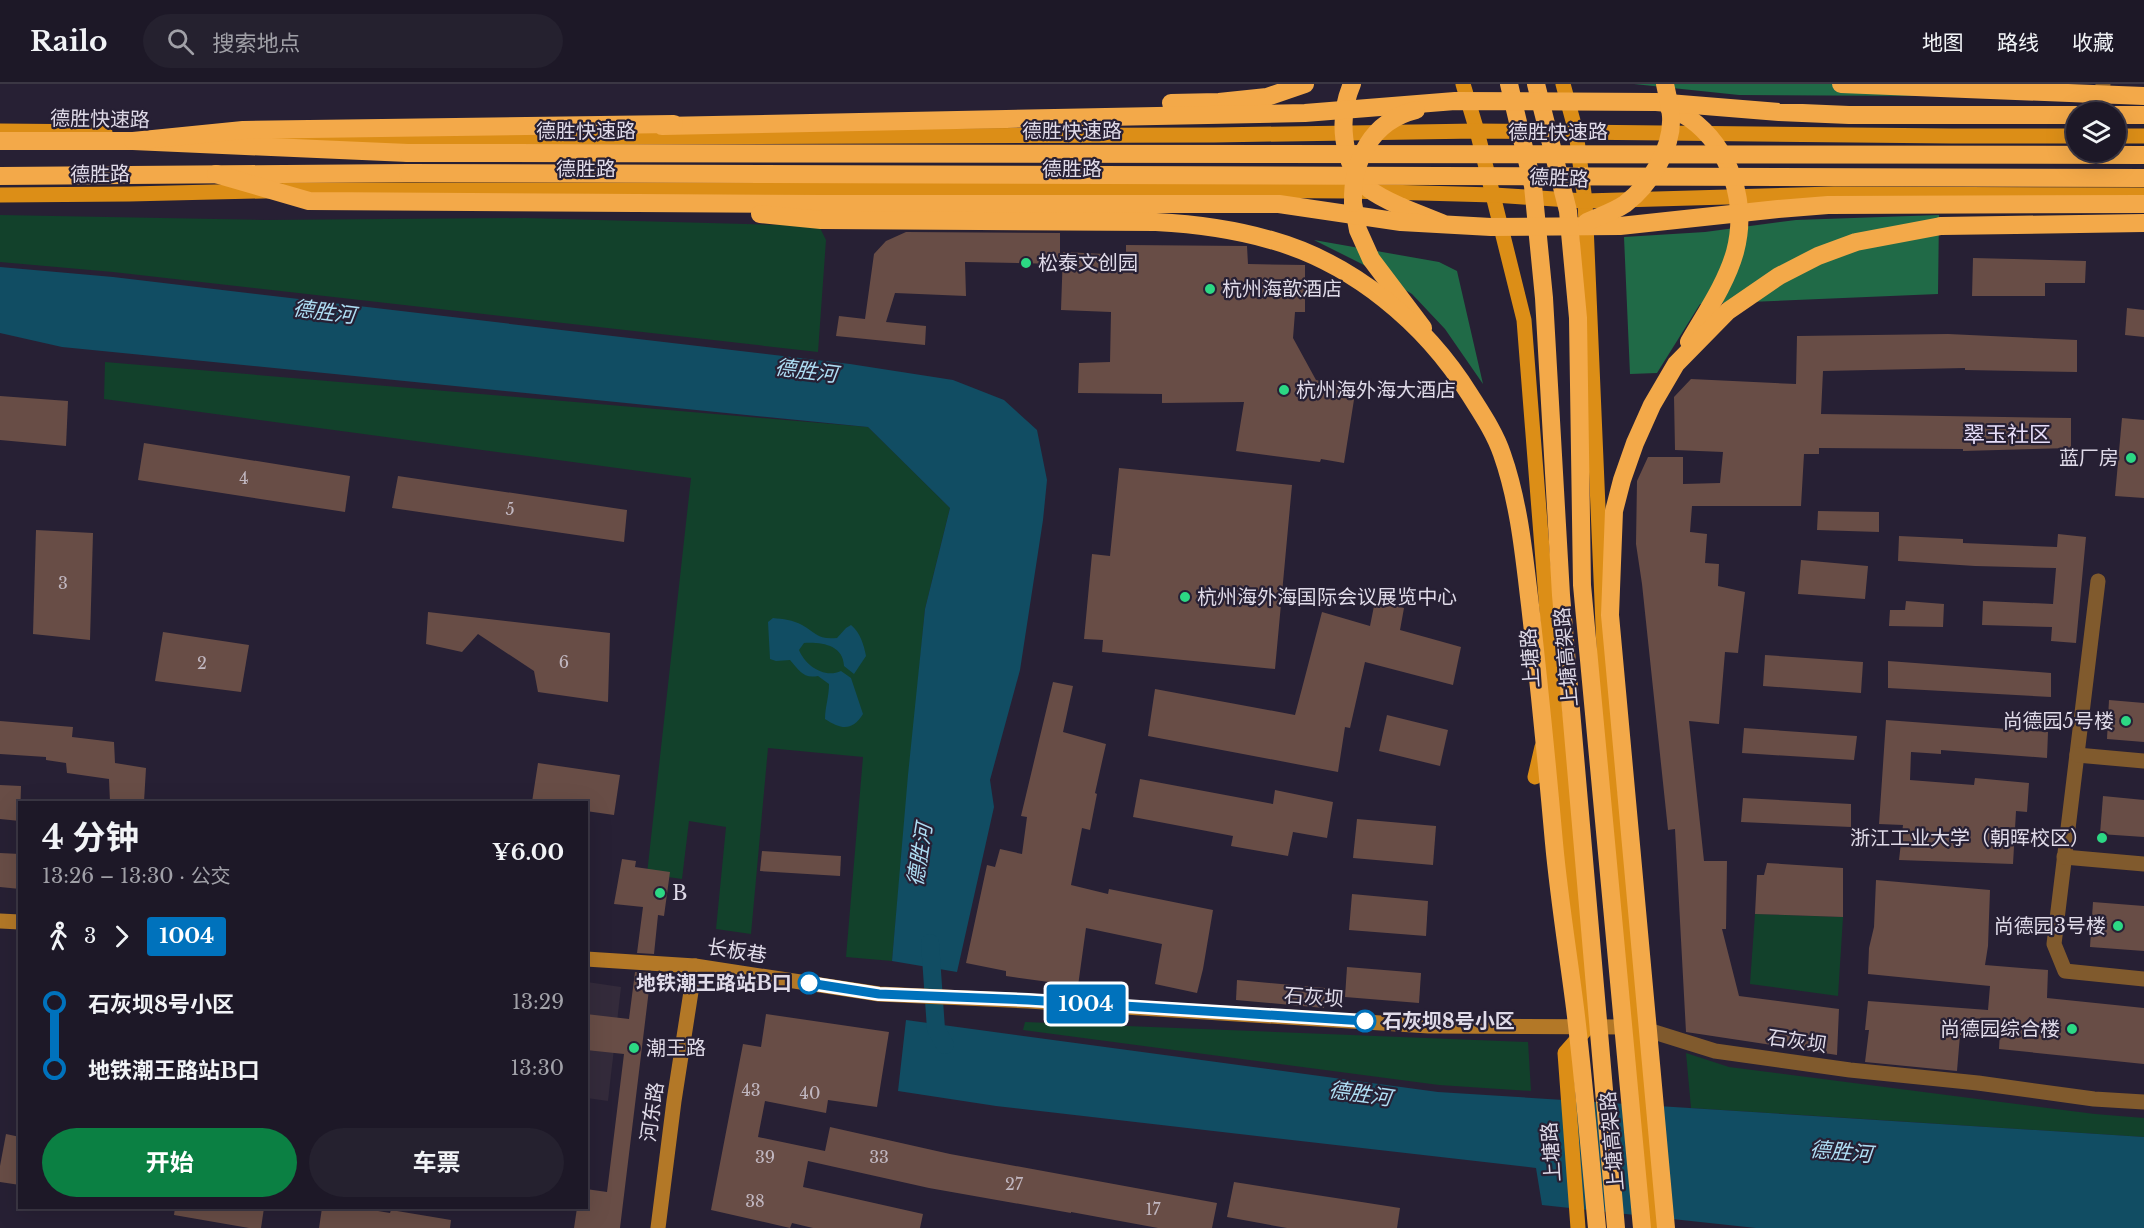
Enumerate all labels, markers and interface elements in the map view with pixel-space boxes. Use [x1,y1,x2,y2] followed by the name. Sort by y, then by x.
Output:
[143,14,563,68] search box
[30,24,107,59] text: Railo
[164,25,197,58] icon: search
[212,30,300,57] text: 搜索地点
[1922,30,1964,56] text: 地图
[1997,30,2039,56] text: 路线
[2072,30,2114,56] text: 收藏
[2066,102,2126,162] map controls
[2066,102,2126,162] button: layers
[50,106,150,132] street label: 德胜快速路
[536,119,636,143] street label: 德胜快速路
[1022,119,1122,143] street label: 德胜快速路
[1508,120,1608,144] street label: 德胜快速路
[556,157,616,181] street label: 德胜路
[1042,157,1102,181] street label: 德胜路
[70,161,130,187] street label: 德胜路
[1528,164,1590,192] street label: 德胜路
[1038,251,1138,275] place label: 松泰文创园
[1019,256,1033,270] marker: 松泰文创园
[1222,277,1342,301] place label: 杭州海歆酒店
[1203,282,1217,296] marker: 杭州海歆酒店
[291,295,361,329] water label: 德胜河
[773,354,843,388] water label: 德胜河
[1296,378,1456,402] place label: 杭州海外海大酒店
[1277,383,1291,397] marker: 杭州海外海大酒店
[1963,421,2051,448] district label: 翠玉社区
[2059,446,2119,470] place label: 蓝厂房
[2124,451,2138,465] marker: 蓝厂房
[239,468,249,488] house number: 4
[505,499,515,519] house number: 5
[58,573,68,593] house number: 3
[1197,585,1457,609] place label: 杭州海外海国际会议展览中心
[1178,590,1192,604] marker: 杭州海外海国际会议展览中心
[1550,606,1582,708] street label: 上塘高架路
[1516,627,1544,689] street label: 上塘路
[559,652,569,672] house number: 6
[197,653,207,673] house number: 2
[2003,709,2114,733] place label: 尚德园5号楼
[2119,714,2133,728] marker: 尚德园5号楼
[42,817,139,858] text: 4 分钟
[902,818,938,888] water label: 德胜河
[1850,826,2090,850] place label: 浙江工业大学（朝晖校区）
[2095,831,2109,845] marker: 浙江工业大学（朝晖校区）
[492,839,564,866] text: ¥6.00
[42,864,231,888] text: 13:26 – 13:30 · 公交
[672,881,687,905] place label: B
[653,886,667,900] marker: B
[1994,914,2106,938] place label: 尚德园3号楼
[2111,919,2125,933] marker: 尚德园3号楼
[42,920,75,953] icon: walk
[105,920,138,953] icon: forward
[159,923,214,949] text: 1004
[84,924,96,948] text: 3
[705,934,769,968] street label: 长板巷
[636,971,792,995] place label: 地铁潮王路站B口
[798,972,820,994] marker: 地铁潮王路站B口
[1283,983,1345,1011] street label: 石灰坝
[1044,984,1128,1024] line badge: 1004
[512,990,564,1014] text: 13:29
[88,991,234,1018] text: 石灰坝8号小区
[1059,991,1113,1017] text: 1004
[1382,1009,1515,1033] place label: 石灰坝8号小区
[1354,1010,1376,1032] marker: 石灰坝8号小区
[1940,1017,2060,1041] place label: 尚德园综合楼
[2065,1022,2079,1036] marker: 尚德园综合楼
[1766,1025,1828,1057] street label: 石灰坝
[646,1036,706,1060] place label: 潮王路
[627,1041,641,1055] marker: 潮王路
[510,1056,564,1080] text: 13:30
[88,1057,260,1084] text: 地铁潮王路站B口
[1327,1077,1397,1112] water label: 德胜河
[741,1080,761,1100] house number: 43
[636,1081,668,1143] street label: 河东路
[800,1083,820,1103] house number: 40
[1596,1090,1628,1192] street label: 上塘高架路
[1537,1121,1565,1183] street label: 上塘路
[42,1128,297,1197] button: 开始
[309,1128,564,1197] button: 车票
[1808,1136,1877,1168] water label: 德胜河
[755,1147,775,1167] house number: 39
[869,1147,889,1167] house number: 33
[1005,1174,1024,1194] house number: 27
[745,1191,765,1211] house number: 38
[1145,1199,1162,1219] house number: 17

